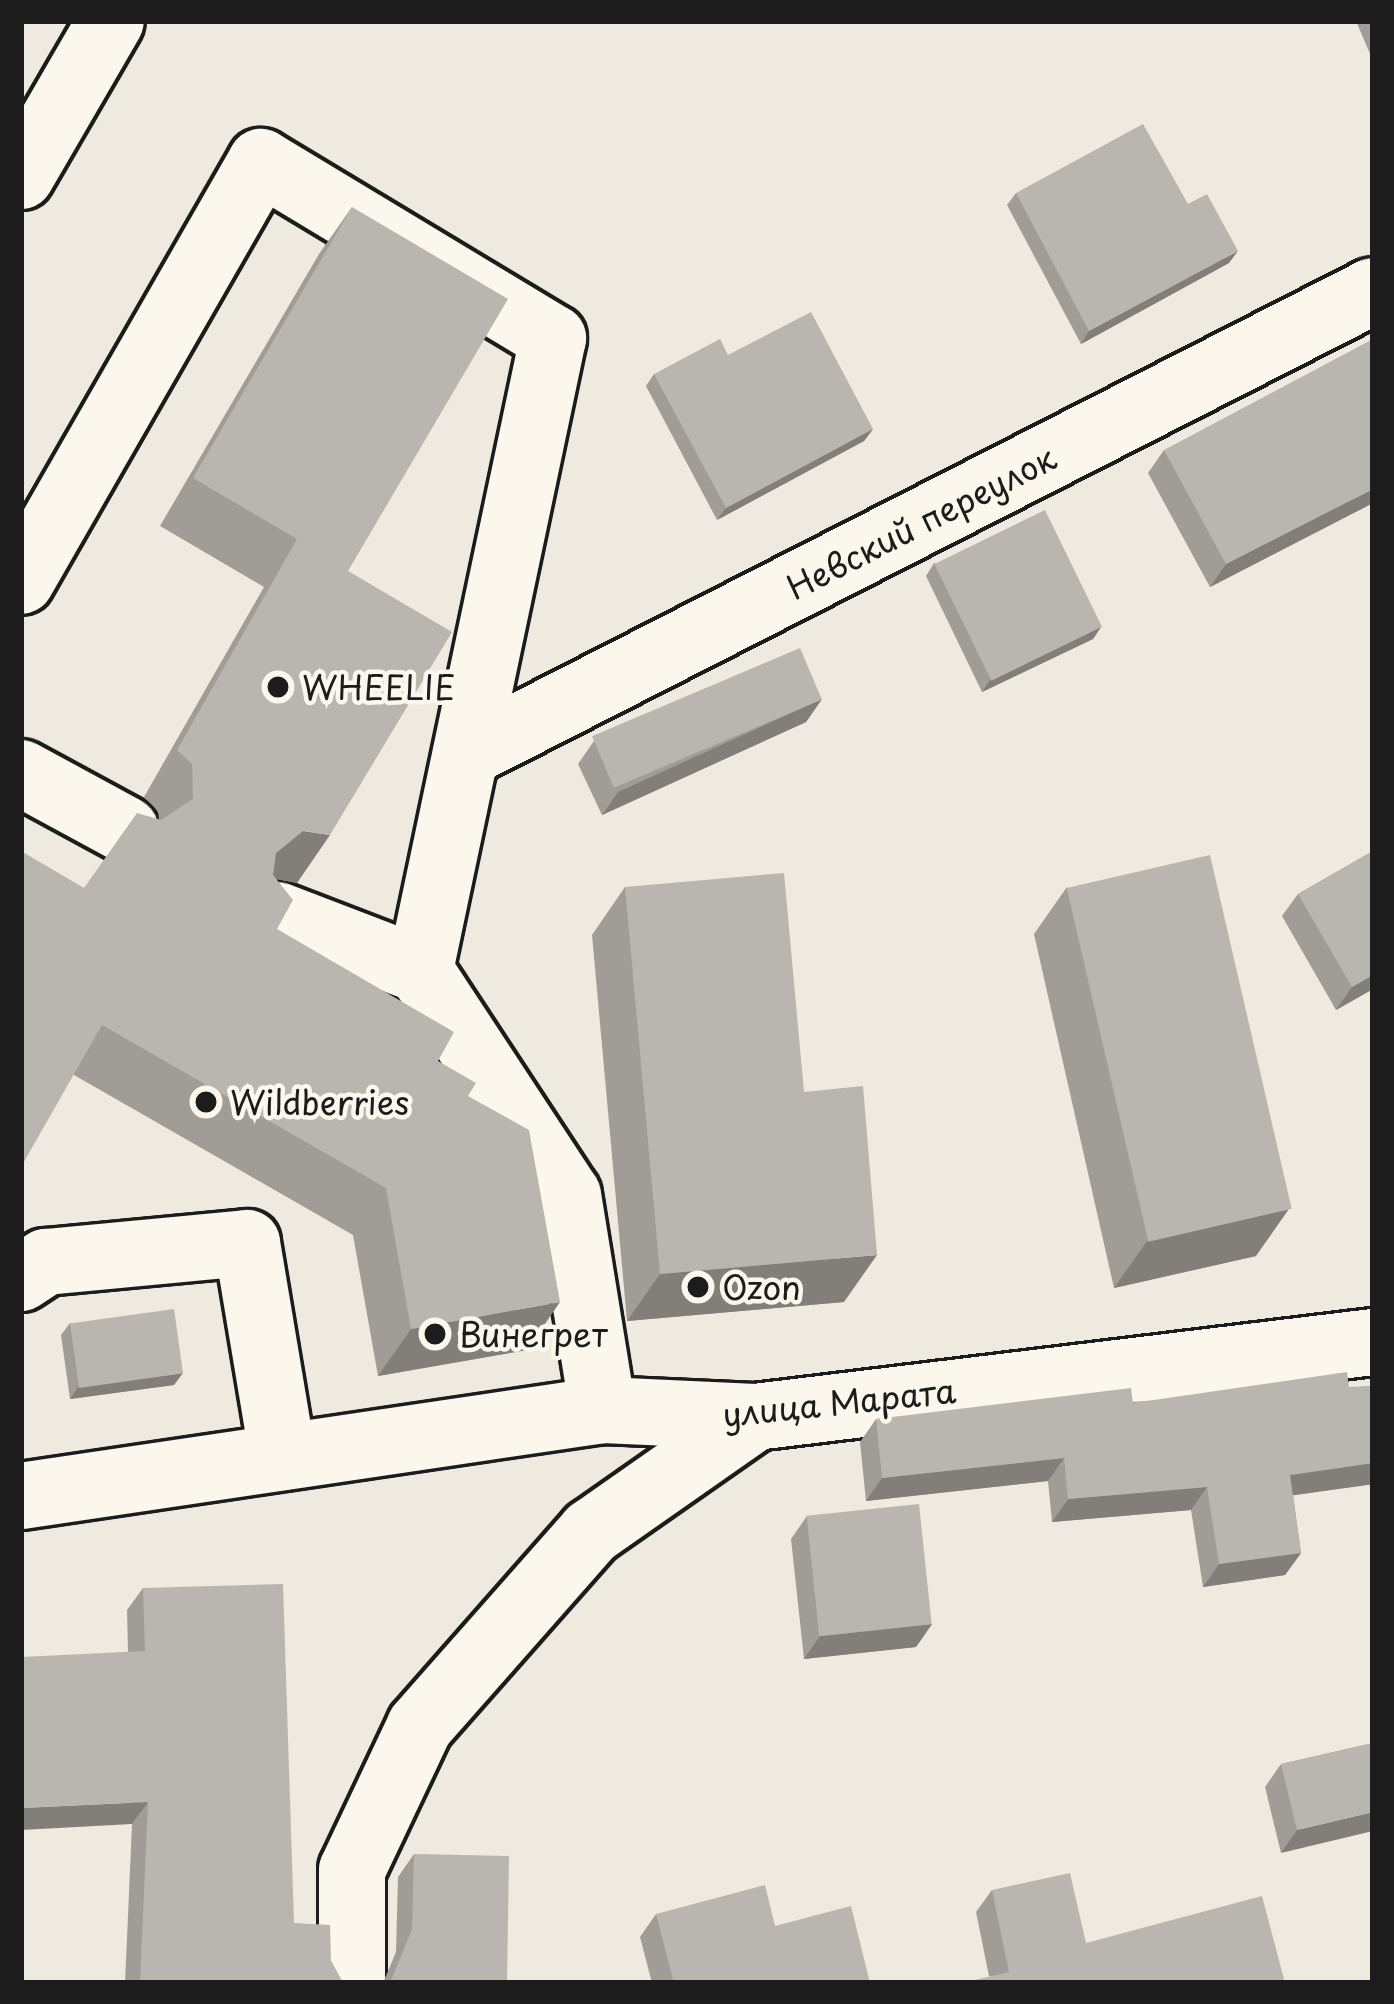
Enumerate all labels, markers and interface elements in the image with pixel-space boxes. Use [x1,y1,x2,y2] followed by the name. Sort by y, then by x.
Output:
[780,437,1062,607] street label: Невский переулок
[302,667,455,707] place label: WHEELIE
[265,674,291,700] marker: WHEELIE
[230,1082,409,1122] place label: Wildberries
[193,1089,219,1115] marker: Wildberries
[722,1267,801,1307] place label: Ozon
[685,1274,711,1300] marker: Ozon
[459,1314,608,1354] place label: Винегрет
[422,1321,448,1347] marker: Винегрет
[719,1370,959,1434] street label: улица Марата

